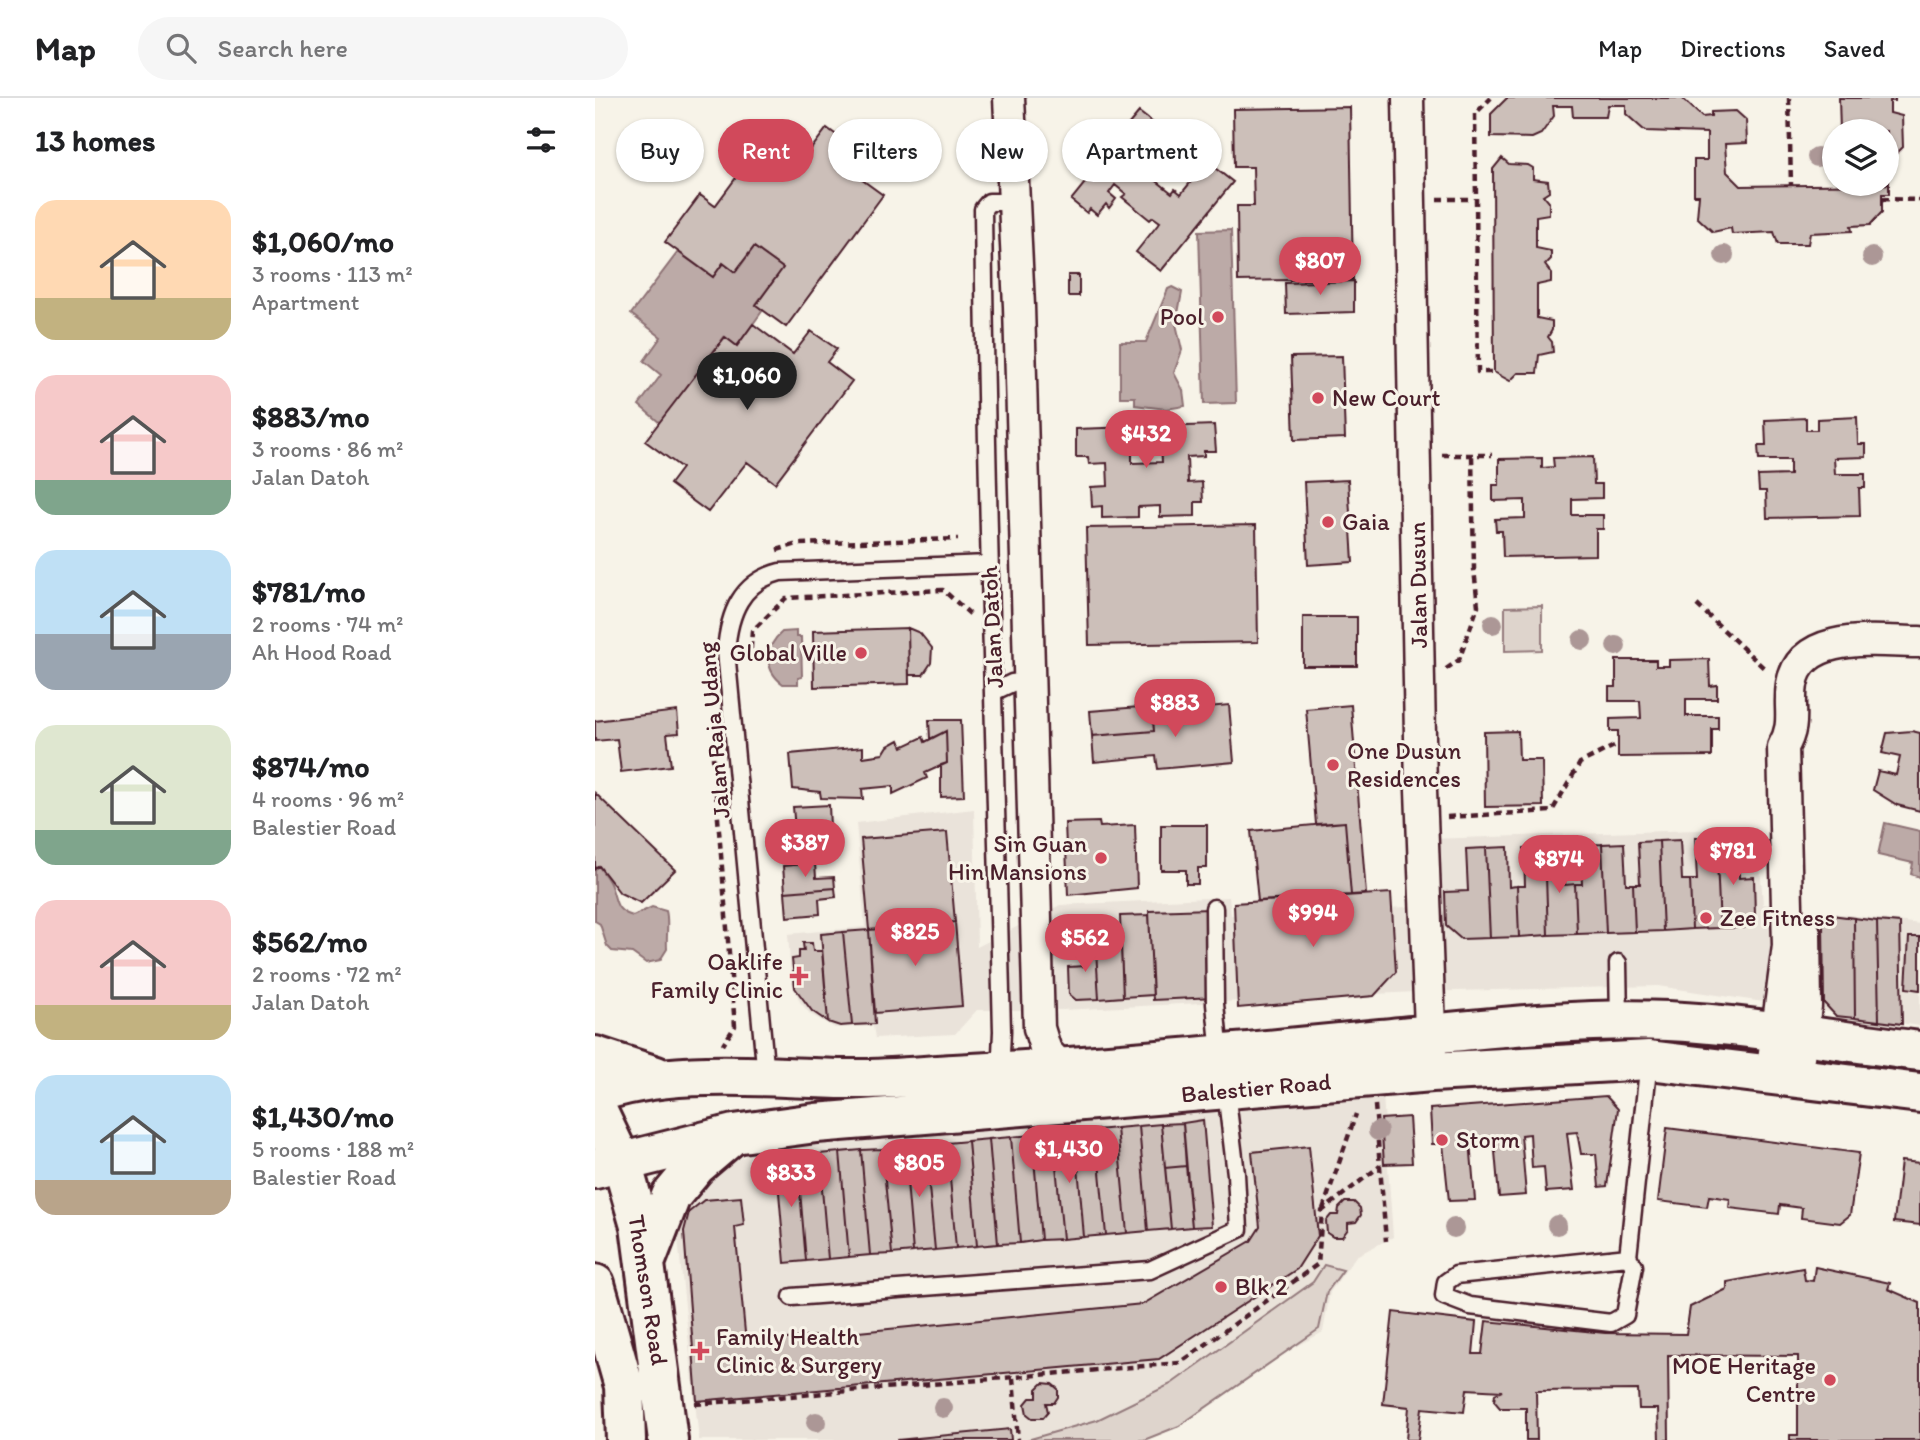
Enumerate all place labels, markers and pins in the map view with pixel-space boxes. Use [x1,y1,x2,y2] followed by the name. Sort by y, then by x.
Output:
[1279,238,1361,297] pin: $807
[1160,302,1204,331] place label: Pool
[1210,309,1226,325] marker: Pool
[690,352,804,412] pin: $1,060
[1332,383,1440,412] place label: New Court
[1310,390,1326,406] marker: New Court
[1105,410,1187,470] pin: $432
[1342,507,1390,536] place label: Gaia
[1320,514,1336,530] marker: Gaia
[730,638,847,667] place label: Global Ville
[853,645,869,661] marker: Global Ville
[1134,680,1216,739] pin: $883
[1347,736,1462,793] place label: One Dusun Residences
[1325,757,1341,773] marker: One Dusun Residences
[764,820,846,879] pin: $387
[1692,828,1774,887] pin: $781
[948,829,1087,886] place label: Sin Guan Hin Mansions
[1518,836,1600,895] pin: $874
[1093,850,1109,866] marker: Sin Guan Hin Mansions
[1272,890,1354,949] pin: $994
[1720,903,1835,932] place label: Zee Fitness
[874,908,956,968] pin: $825
[1698,910,1714,926] marker: Zee Fitness
[1044,914,1126,974] pin: $562
[651,947,783,1004] place label: Oaklife Family Clinic
[789,966,809,986] marker: Oaklife Family Clinic
[1456,1125,1520,1154] place label: Storm
[1012,1126,1126,1185] pin: $1,430
[1434,1132,1450,1148] marker: Storm
[878,1140,960,1199] pin: $805
[750,1150,832,1209] pin: $833
[1235,1272,1288,1301] place label: Blk 2
[1213,1279,1229,1295] marker: Blk 2
[716,1322,882,1379] place label: Family Health Clinic & Surgery
[690,1341,710,1361] marker: Family Health Clinic & Surgery
[1672,1351,1816,1408] place label: MOE Heritage Centre
[1822,1372,1838,1388] marker: MOE Heritage Centre

